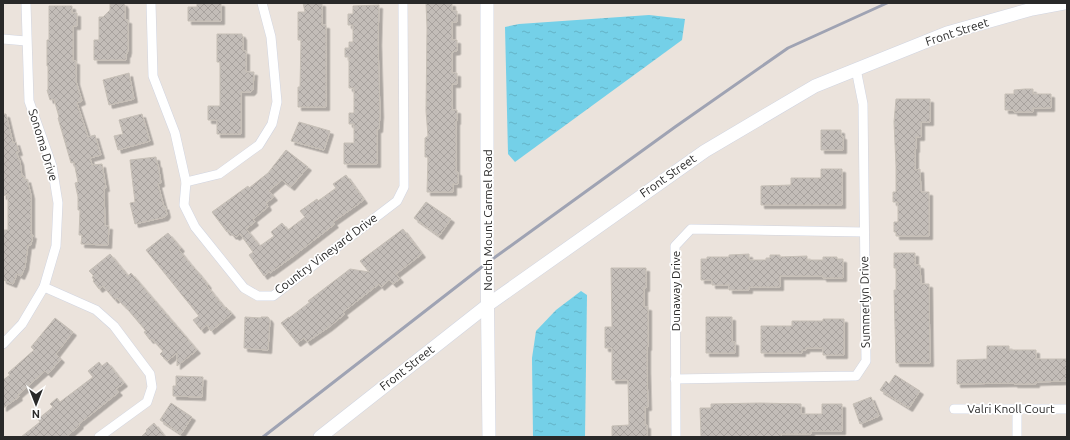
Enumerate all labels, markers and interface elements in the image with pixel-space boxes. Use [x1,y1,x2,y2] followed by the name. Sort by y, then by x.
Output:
[924,15,990,48] street label: Front Street
[26,107,61,183] street label: Sonoma Drive
[481,149,494,291] street label: North Mount Carmel Road
[637,151,698,200] street label: Front Street
[272,211,380,296] street label: Country Vineyard Drive
[669,251,682,331] street label: Dunaway Drive
[857,256,872,348] street label: Summerlyn Drive
[377,342,437,393] street label: Front Street
[16,384,56,424] north arrow
[967,402,1055,415] street label: Valri Knoll Court
[32,408,40,420] text: N

